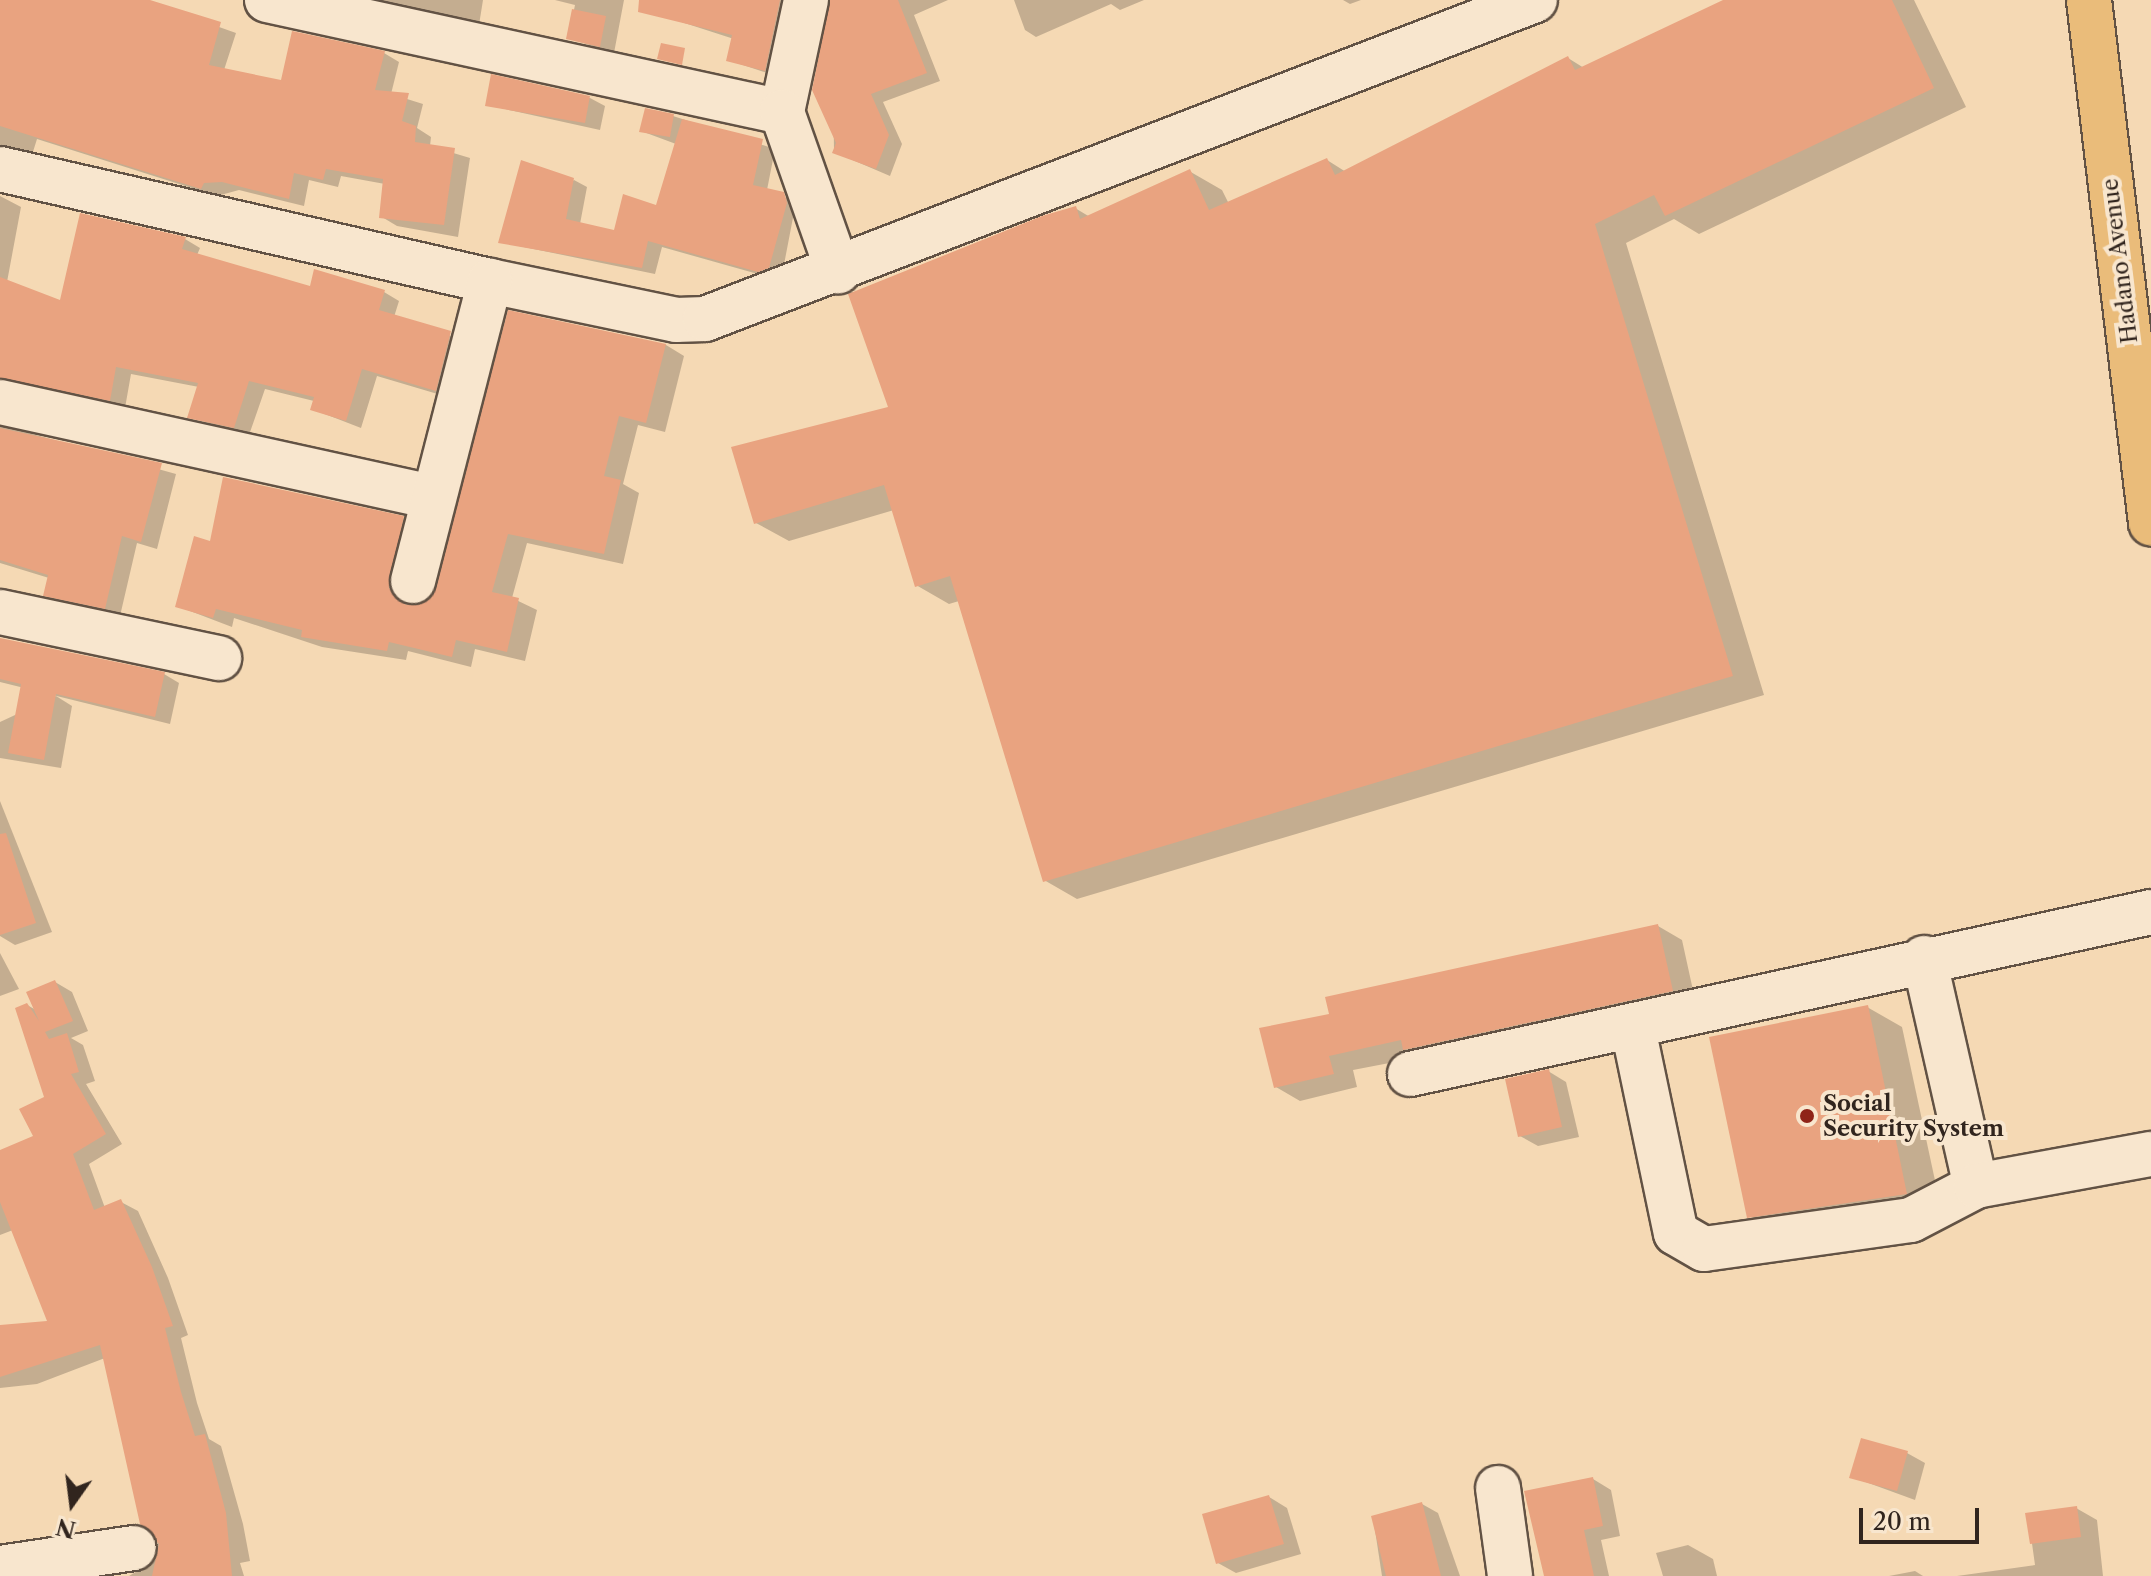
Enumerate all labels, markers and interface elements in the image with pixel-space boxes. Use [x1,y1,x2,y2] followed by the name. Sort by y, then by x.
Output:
[2097,177,2143,345] street label: Hadano Avenue
[1823,1090,2005,1142] place label: Social Security System
[1798,1107,1816,1125] marker: Social Security System
[32,1464,112,1544] north arrow
[1863,1492,1983,1542] scale bar
[1873,1507,1931,1536] text: 20 m
[54,1512,79,1543] text: N

